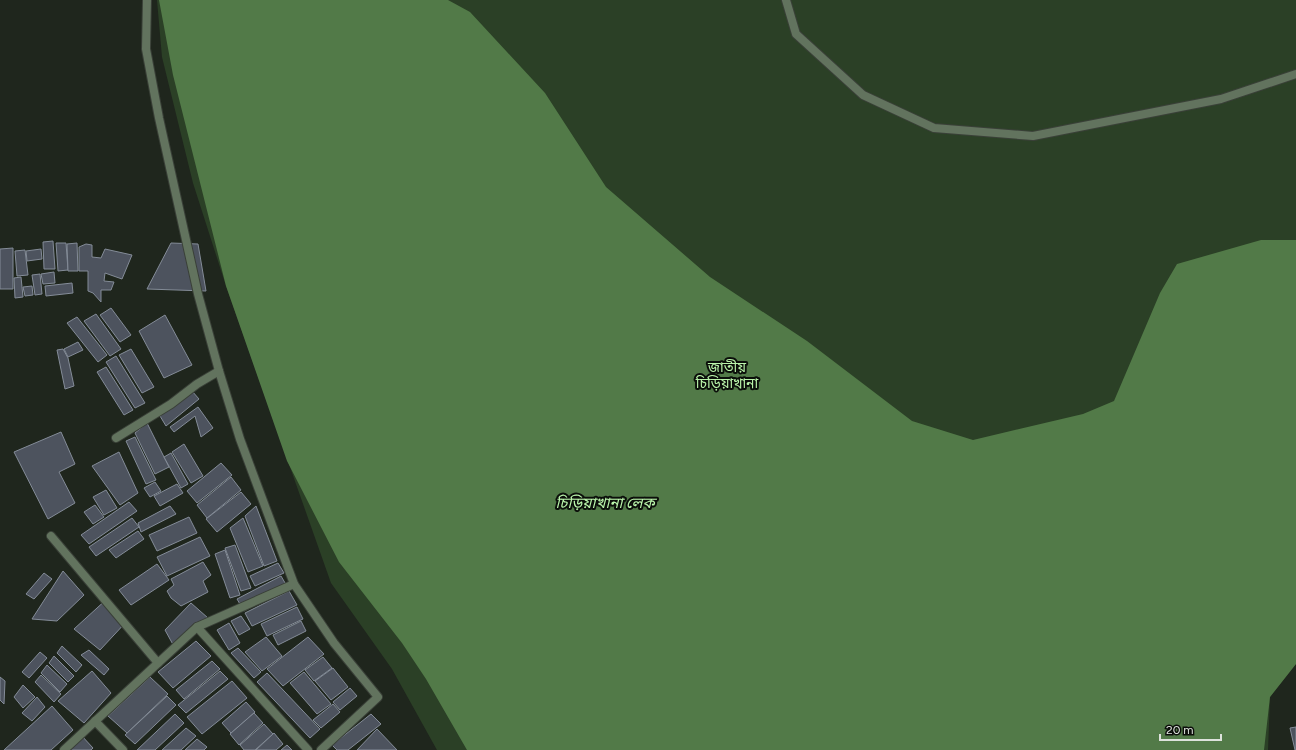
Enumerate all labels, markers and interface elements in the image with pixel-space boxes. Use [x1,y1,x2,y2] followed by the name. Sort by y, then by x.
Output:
[695,359,759,392] park label: জাতীয় চিড়িয়াখানা
[555,494,658,512] water label: চিড়িয়াখানা লেক
[1160,716,1221,742] scale bar
[1166,723,1194,737] text: 20 m

